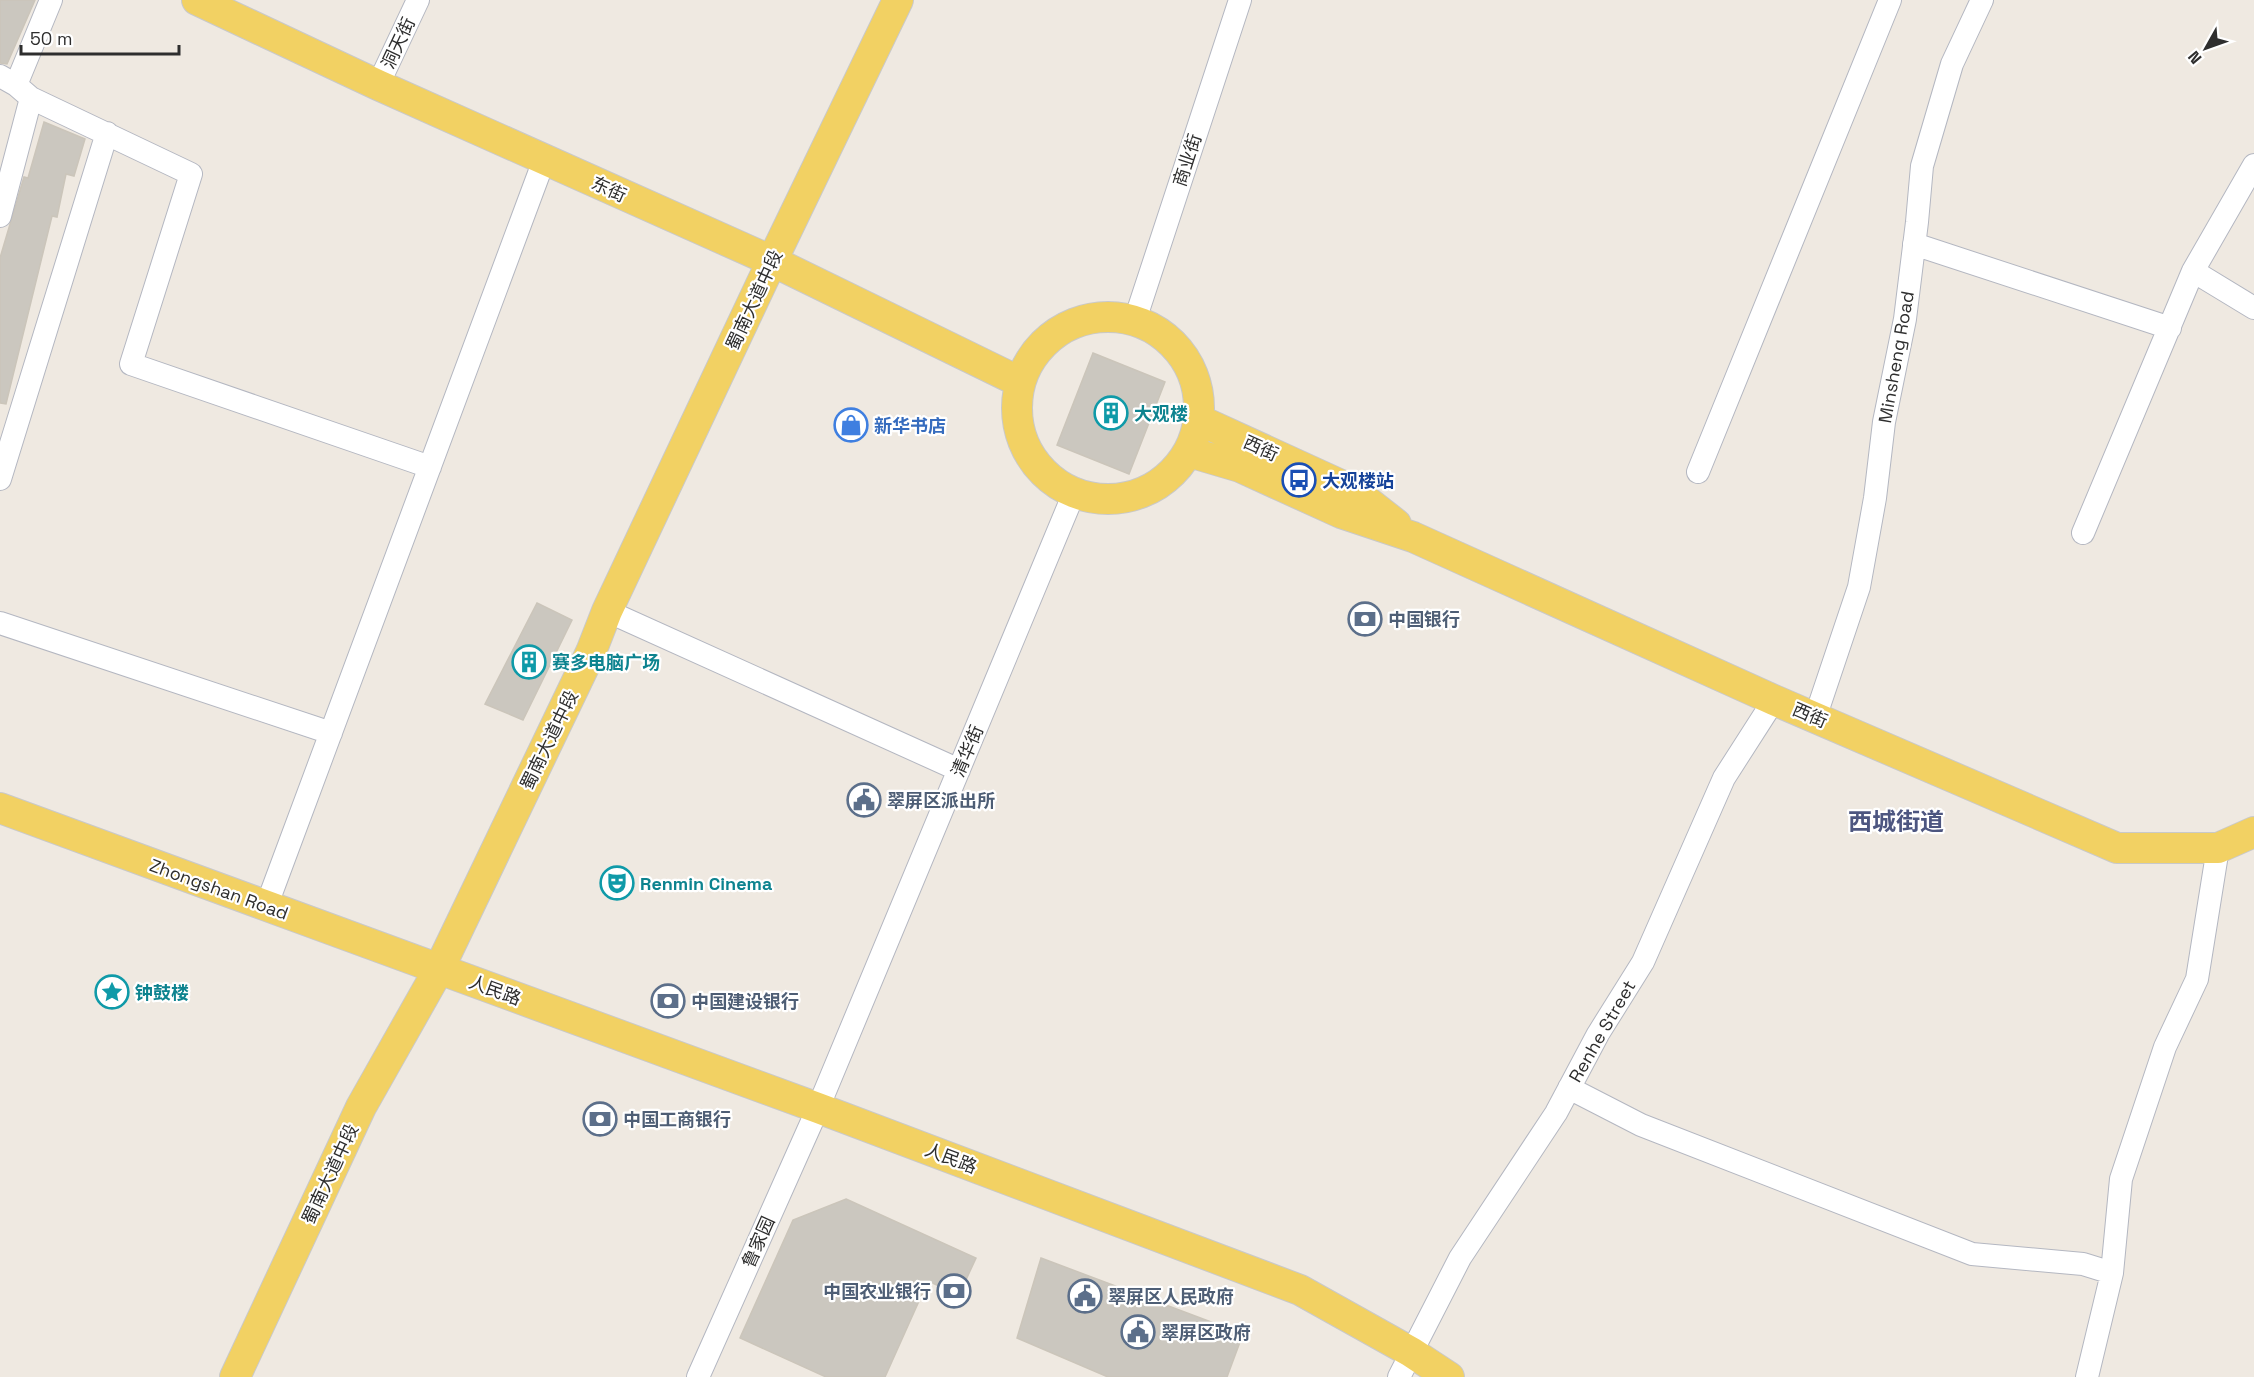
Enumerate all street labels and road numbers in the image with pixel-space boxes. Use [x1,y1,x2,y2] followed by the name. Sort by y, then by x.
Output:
[376,14,420,72] street label: 洞天街
[1168,131,1206,189] street label: 商业街
[588,171,630,207] street label: 东街
[721,246,787,354] street label: 蜀南大道中段
[1873,289,1919,425] street label: Minsheng Road
[1240,430,1282,466] street label: 西街
[515,686,583,794] street label: 蜀南大道中段
[1789,697,1831,733] street label: 西街
[946,722,988,780] street label: 清华街
[147,853,291,925] street label: Zhongshan Road
[466,970,524,1010] street label: 人民路
[1563,976,1641,1086] street label: Renhe Street
[297,1120,363,1228] street label: 蜀南大道中段
[922,1138,980,1178] street label: 人民路
[737,1213,779,1271] street label: 鲁家园

